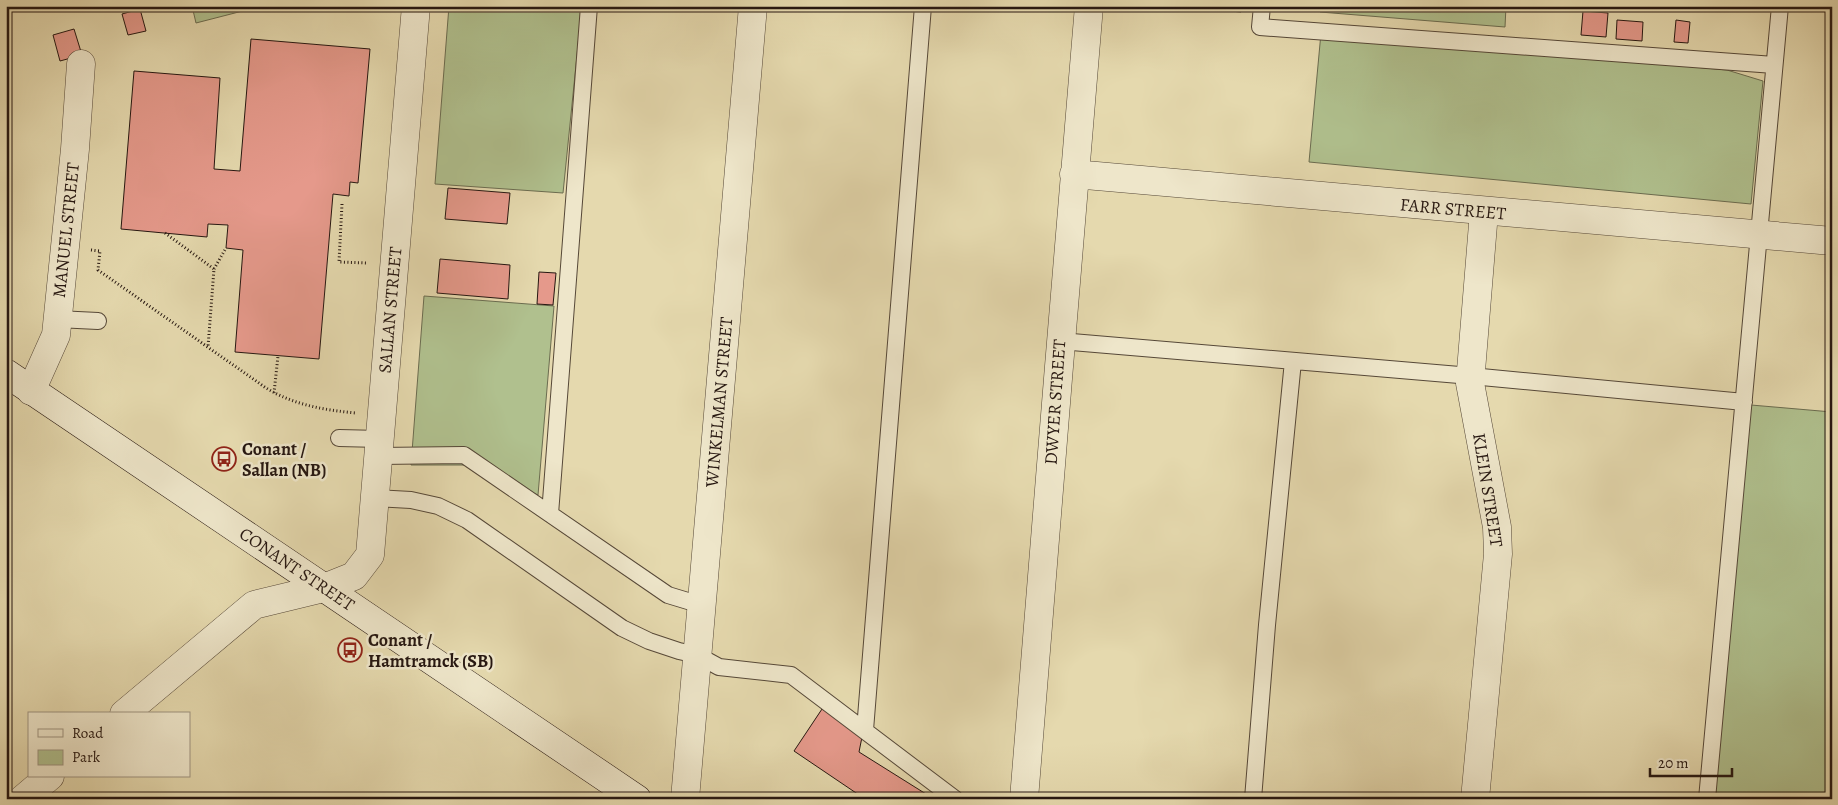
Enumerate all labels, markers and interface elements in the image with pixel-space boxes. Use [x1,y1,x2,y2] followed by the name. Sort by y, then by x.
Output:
[47,161,85,299] street label: MANUEL STREET
[1399,192,1507,226] street label: FARR STREET
[373,246,407,374] street label: SALLAN STREET
[700,316,738,489] street label: WINKELMAN STREET
[1039,338,1071,466] street label: DWYER STREET
[1467,431,1509,549] street label: KLEIN STREET
[242,437,326,482] place label: Conant / Sallan (NB)
[211,446,237,472] bus stop icon: Conant / Sallan (NB)
[235,522,359,617] street label: CONANT STREET
[368,628,493,673] place label: Conant / Hamtramck (SB)
[337,637,363,663] bus stop icon: Conant / Hamtramck (SB)
[28,712,190,778] legend
[72,723,104,743] text: Road
[1650,745,1733,777] scale bar
[72,747,101,767] text: Park
[1658,753,1689,773] text: 20 m

